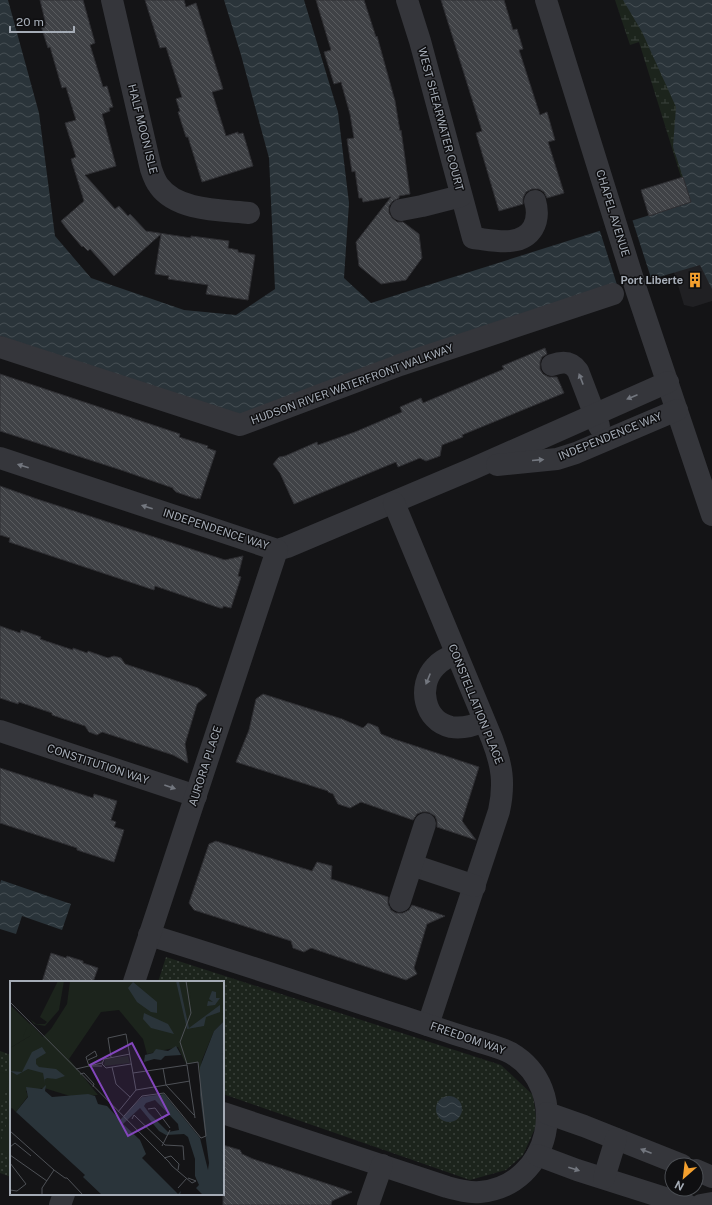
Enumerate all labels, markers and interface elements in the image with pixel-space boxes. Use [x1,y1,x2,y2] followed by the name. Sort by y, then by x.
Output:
[10,8,74,34] scale bar
[16,15,44,29] text: 20 m
[416,46,466,192] street label: WEST SHEARWATER COURT
[126,83,160,175] street label: HALF MOON ISLE
[594,168,632,258] street label: CHAPEL AVENUE
[686,271,704,289] building icon: Port Liberte
[621,274,683,286] place label: Port Liberte
[249,342,455,426] street label: HUDSON RIVER WATERFRONT WALKWAY
[577,372,583,384] one-way arrow
[625,395,637,401] one-way arrow
[556,410,664,462] street label: INDEPENDENCE WAY
[532,457,544,464] one-way arrow
[17,463,29,469] one-way arrow
[140,503,152,509] one-way arrow
[162,506,271,552] street label: INDEPENDENCE WAY
[446,642,506,766] street label: CONSTELLATION PLACE
[424,673,430,685] one-way arrow
[186,724,224,808] street label: AURORA PLACE
[46,742,151,786] street label: CONSTITUTION WAY
[164,784,176,790] one-way arrow
[10,981,224,1195] inset map
[429,1020,507,1057] street label: FREEDOM WAY
[639,1147,651,1153] one-way arrow
[664,1157,704,1197] north arrow
[569,1166,581,1172] one-way arrow
[673,1179,686,1193] text: N

